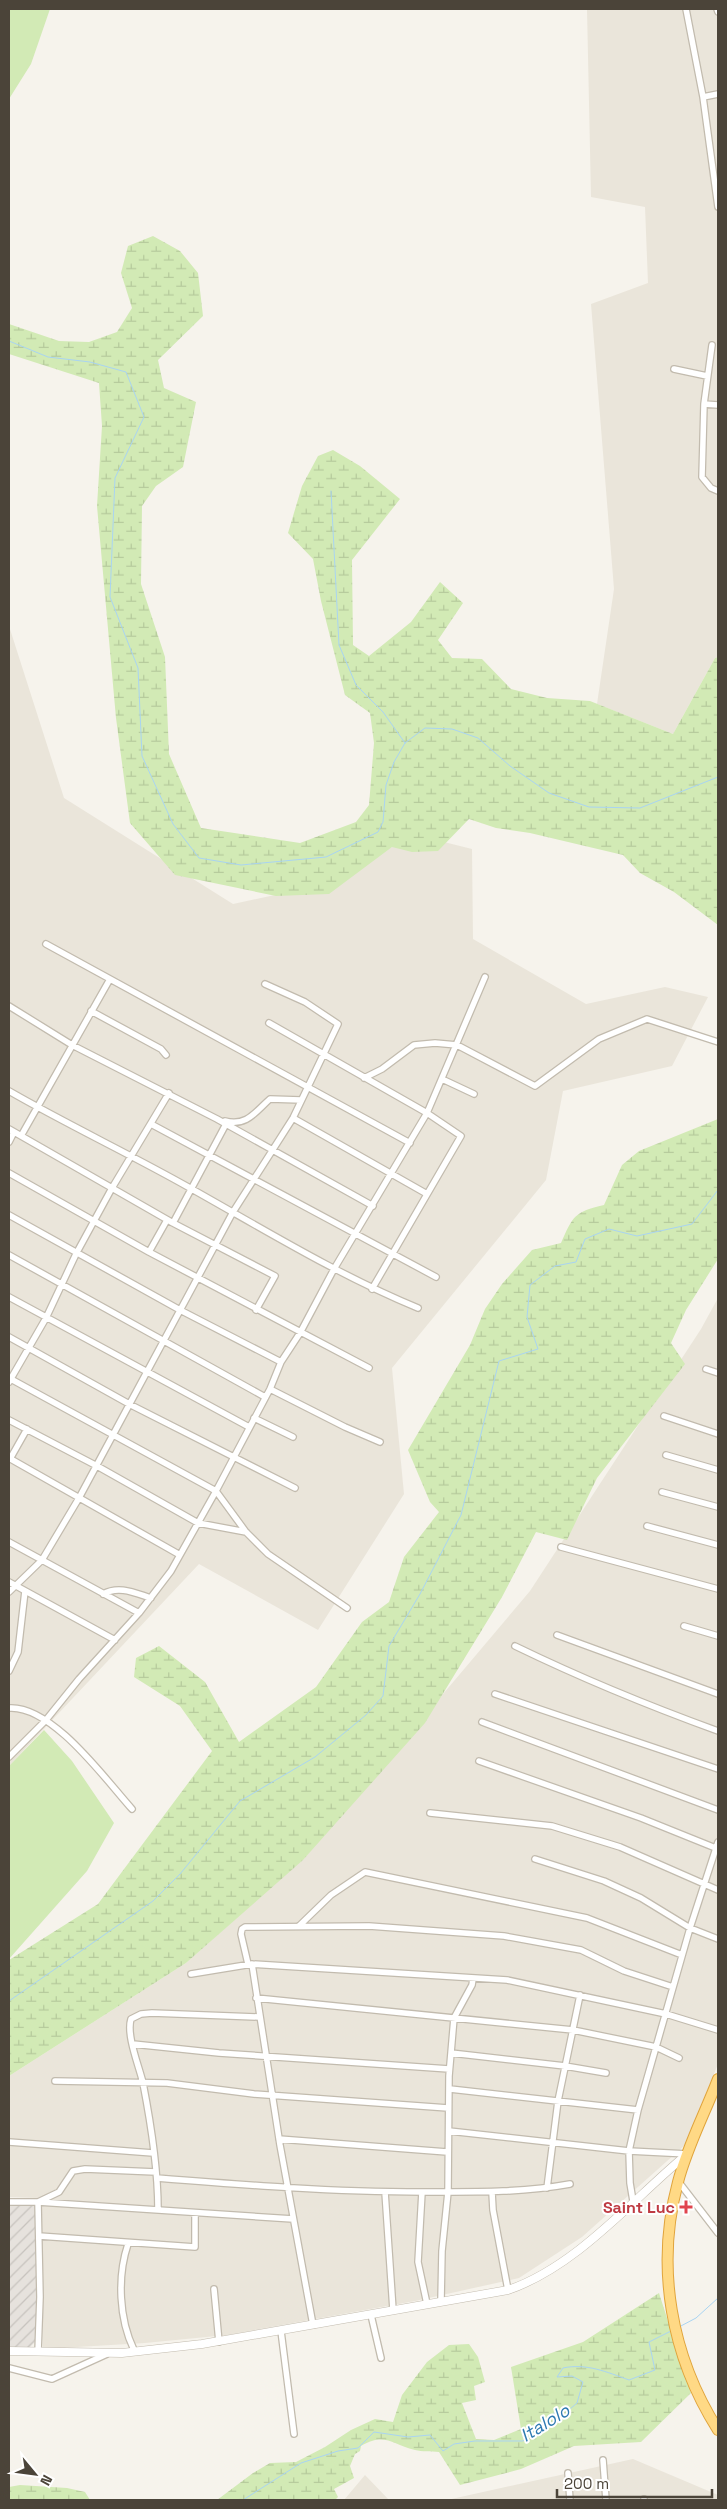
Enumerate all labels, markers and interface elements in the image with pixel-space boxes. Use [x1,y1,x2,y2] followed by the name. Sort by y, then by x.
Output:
[603,2197,675,2218] place label: Saint Luc
[679,2200,693,2214] marker: Saint Luc
[516,2398,574,2447] water label: Italolo
[10,2449,60,2499] north arrow
[557,2466,712,2498] scale bar
[36,2472,57,2489] text: N
[564,2474,609,2493] text: 200 m

